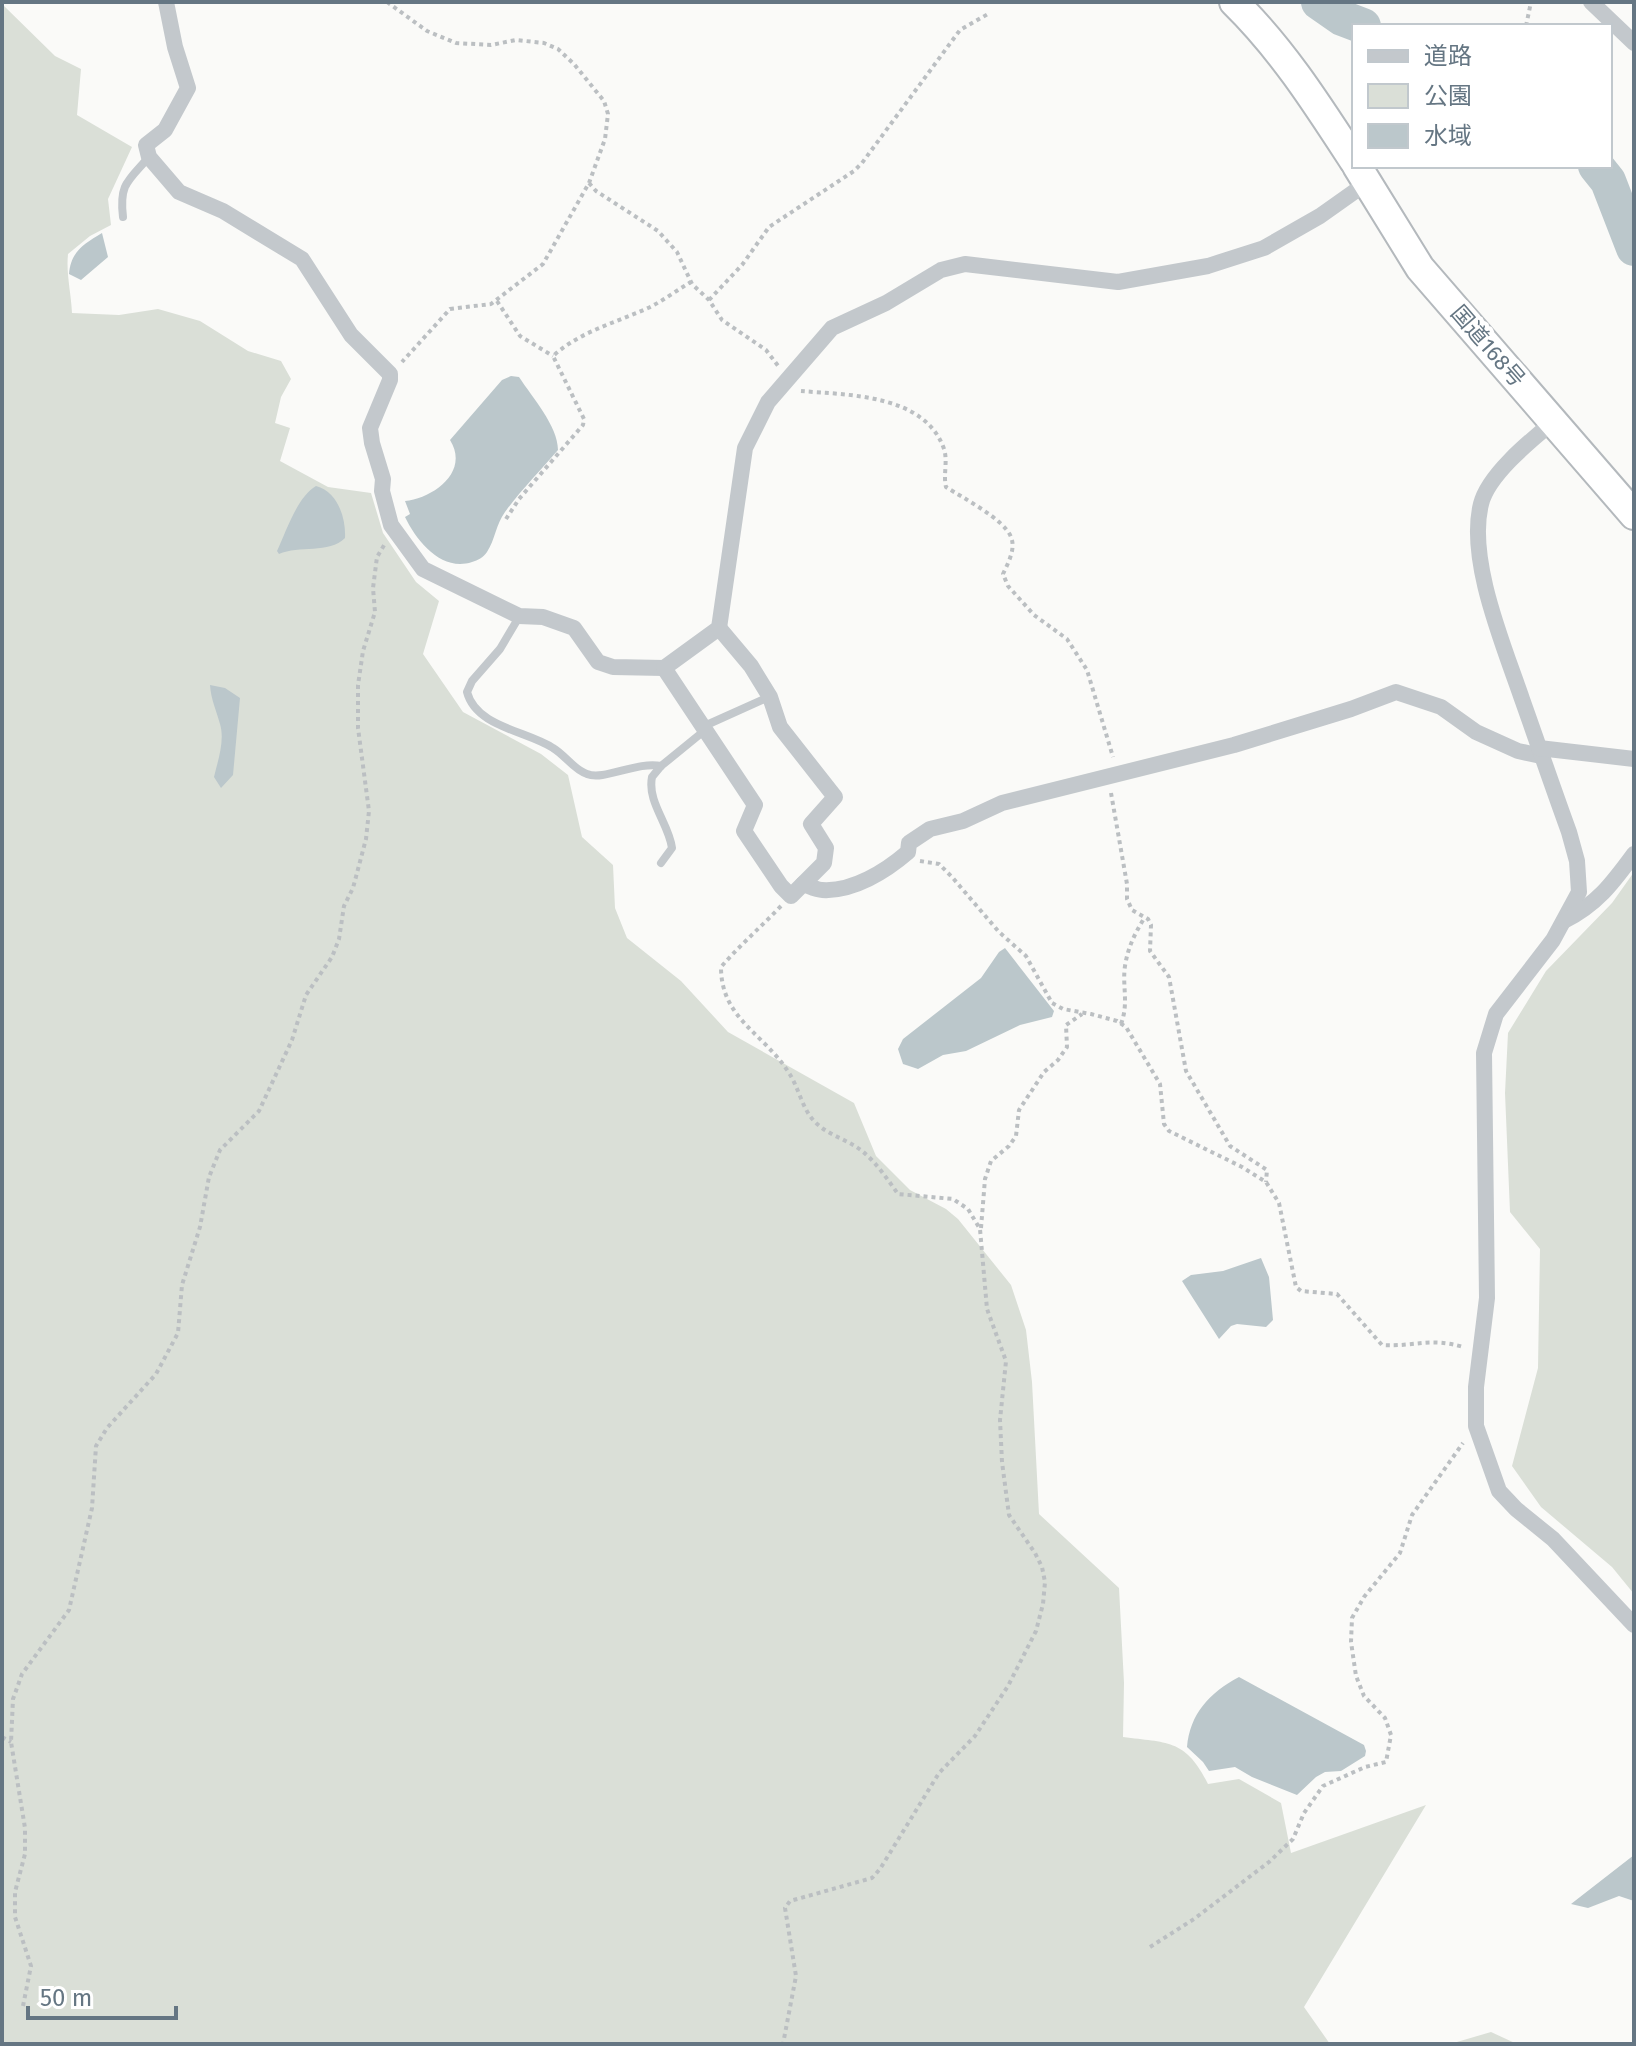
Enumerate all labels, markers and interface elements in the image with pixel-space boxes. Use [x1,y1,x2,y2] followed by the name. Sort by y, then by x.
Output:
[1352,24,1612,168] legend
[1424,42,1472,70] text: 道路
[1424,82,1472,110] text: 公園
[1424,122,1472,150] text: 水域
[1445,300,1531,392] street label: 国道168号
[28,1970,176,2020] scale bar
[40,1984,92,2012] text: 50 m

